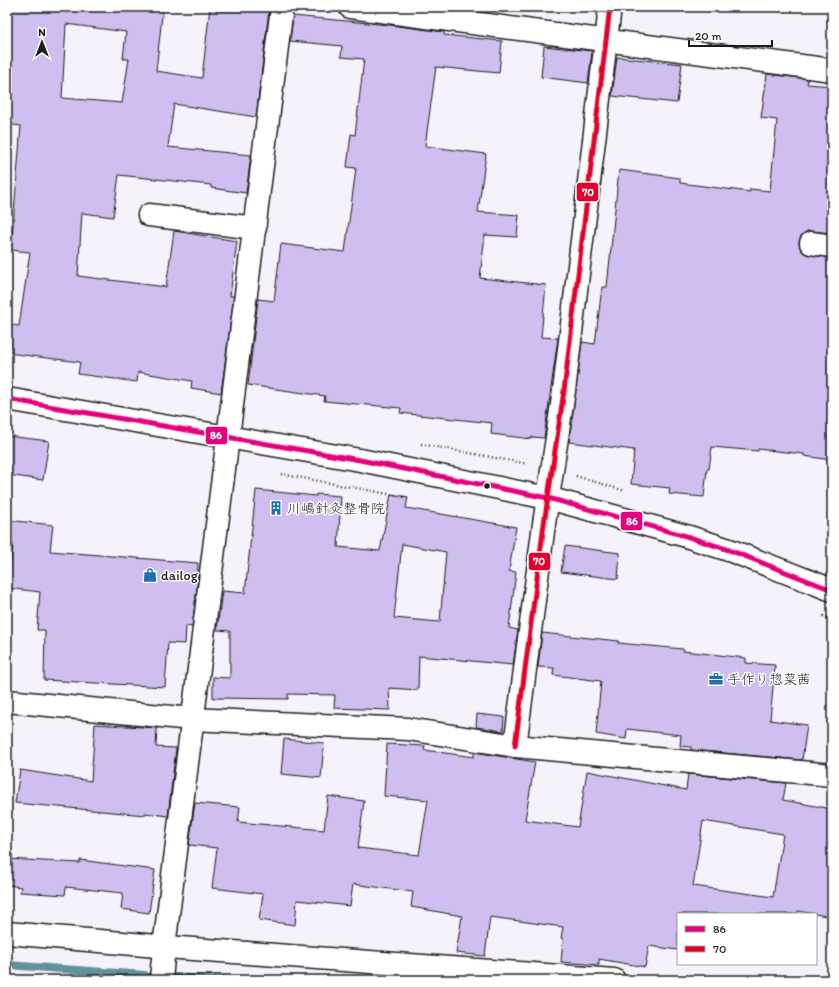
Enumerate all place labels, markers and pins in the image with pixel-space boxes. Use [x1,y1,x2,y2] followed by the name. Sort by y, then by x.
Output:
[482,481,492,491] unlabelled marker
[268,500,284,516] building icon: 川嶋針灸整骨院
[287,500,385,517] place label: 川嶋針灸整骨院
[142,567,158,583] shop icon: dailog
[161,567,199,584] place label: dailog
[708,671,724,687] office icon: 手作り惣菜茜
[727,671,811,688] place label: 手作り惣菜茜

